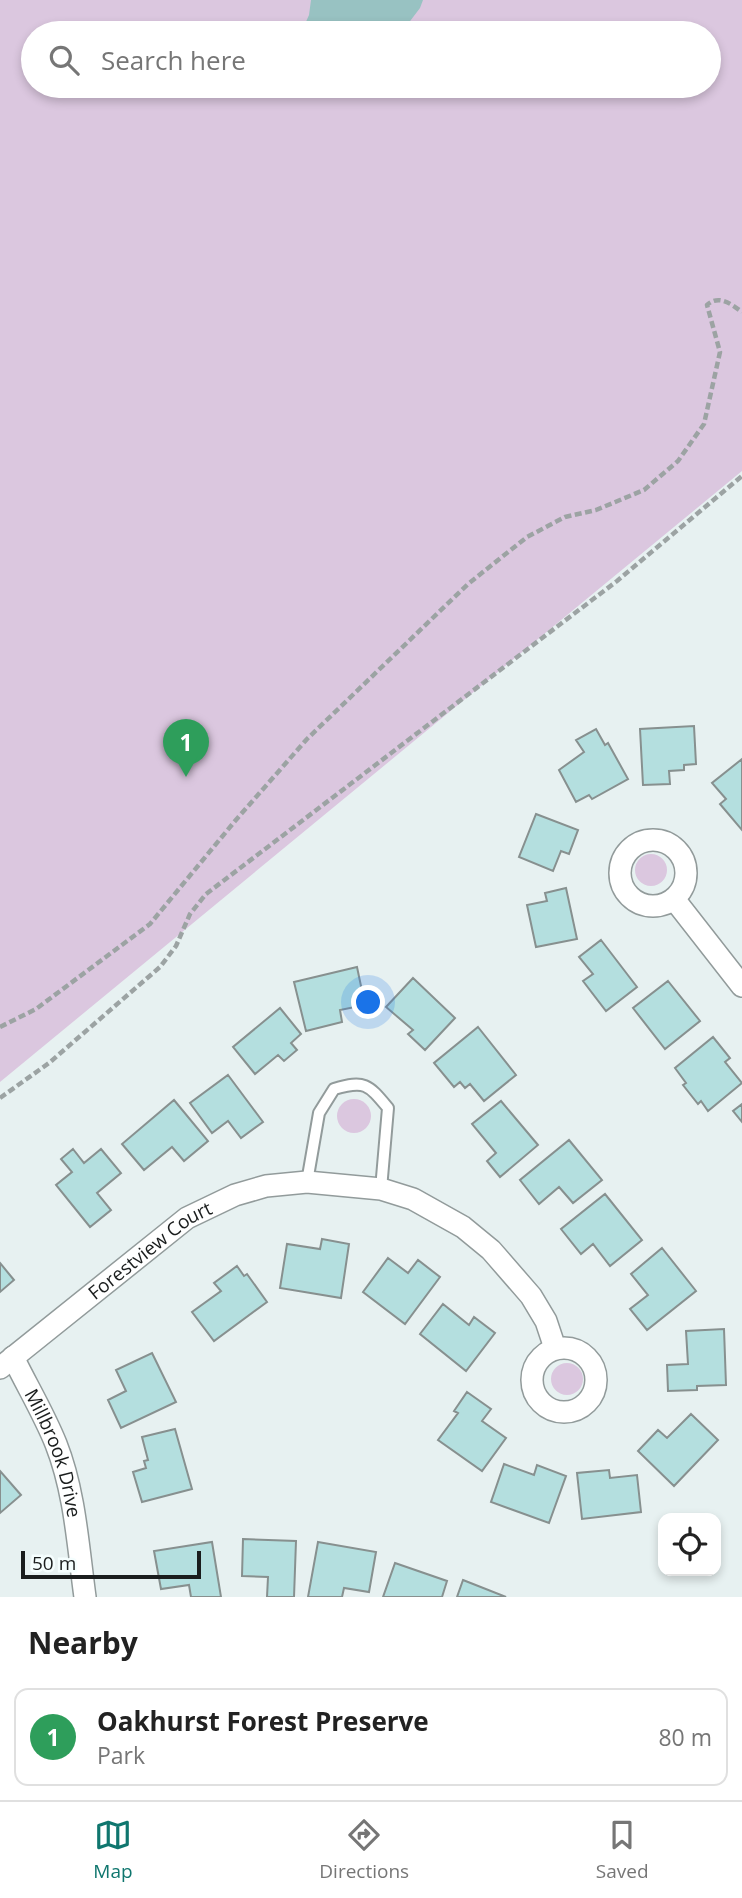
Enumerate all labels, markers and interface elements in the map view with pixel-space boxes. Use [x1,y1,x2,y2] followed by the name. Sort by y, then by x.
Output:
[21,21,721,98] search box
[45,41,83,79] icon: search
[101,42,246,78] text: Search here
[163,719,209,777] pin: 1
[351,985,385,1019] your location
[82,1195,216,1305] street label: Forestview Court
[19,1384,87,1519] street label: Millbrook Drive
[658,1513,721,1576] map controls
[658,1513,721,1576] button: locate
[21,1548,201,1580] scale bar
[32,1550,76,1576] text: 50 m
[28,1622,138,1663] text: Nearby
[97,1703,429,1739] text: Oakhurst Forest Preserve
[46,1721,60,1753] text: 1
[658,1721,712,1753] text: 80 m
[97,1739,145,1771] text: Park
[93,1816,133,1884] tab: Map
[319,1816,409,1884] tab: Directions
[596,1816,649,1884] tab: Saved

